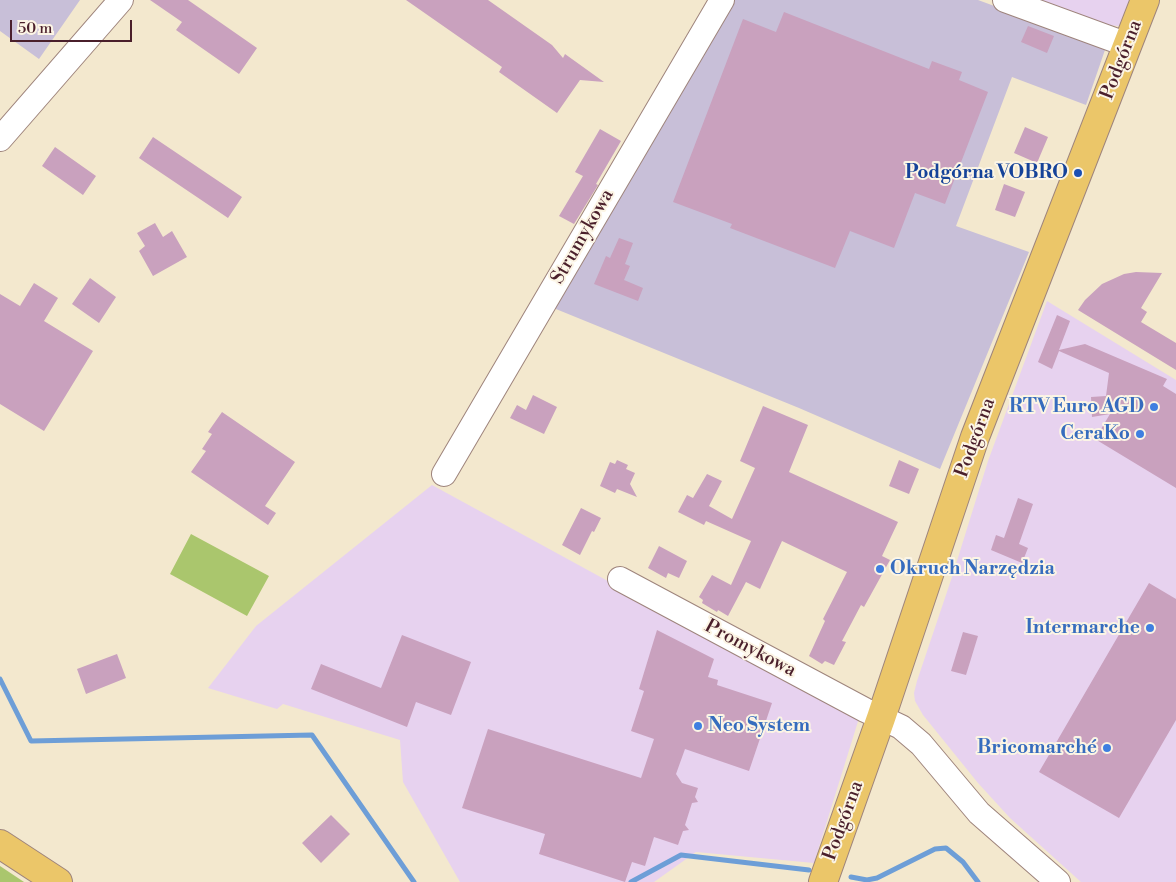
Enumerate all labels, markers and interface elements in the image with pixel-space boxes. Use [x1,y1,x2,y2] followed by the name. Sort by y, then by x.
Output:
[12,10,135,42] scale bar
[1096,17,1148,103] street label: Podgórna
[18,19,52,38] text: 50 m
[905,162,1068,184] place label: Podgórna VOBRO
[1072,167,1084,179] marker: Podgórna VOBRO
[547,185,619,289] street label: Strumykowa
[951,395,1001,481] street label: Podgórna
[1009,396,1144,418] place label: RTV Euro AGD
[1148,401,1160,413] marker: RTV Euro AGD
[1060,423,1130,445] place label: CeraKo
[1134,428,1146,440] marker: CeraKo
[890,558,1055,580] place label: Okruch Narzędzia
[874,563,886,575] marker: Okruch Narzędzia
[700,615,800,683] street label: Promykowa
[1025,617,1140,639] place label: Intermarche
[1144,622,1156,634] marker: Intermarche
[708,715,810,737] place label: Neo System
[692,720,704,732] marker: Neo System
[977,737,1097,759] place label: Bricomarché
[1101,742,1113,754] marker: Bricomarché
[819,778,869,864] street label: Podgórna

